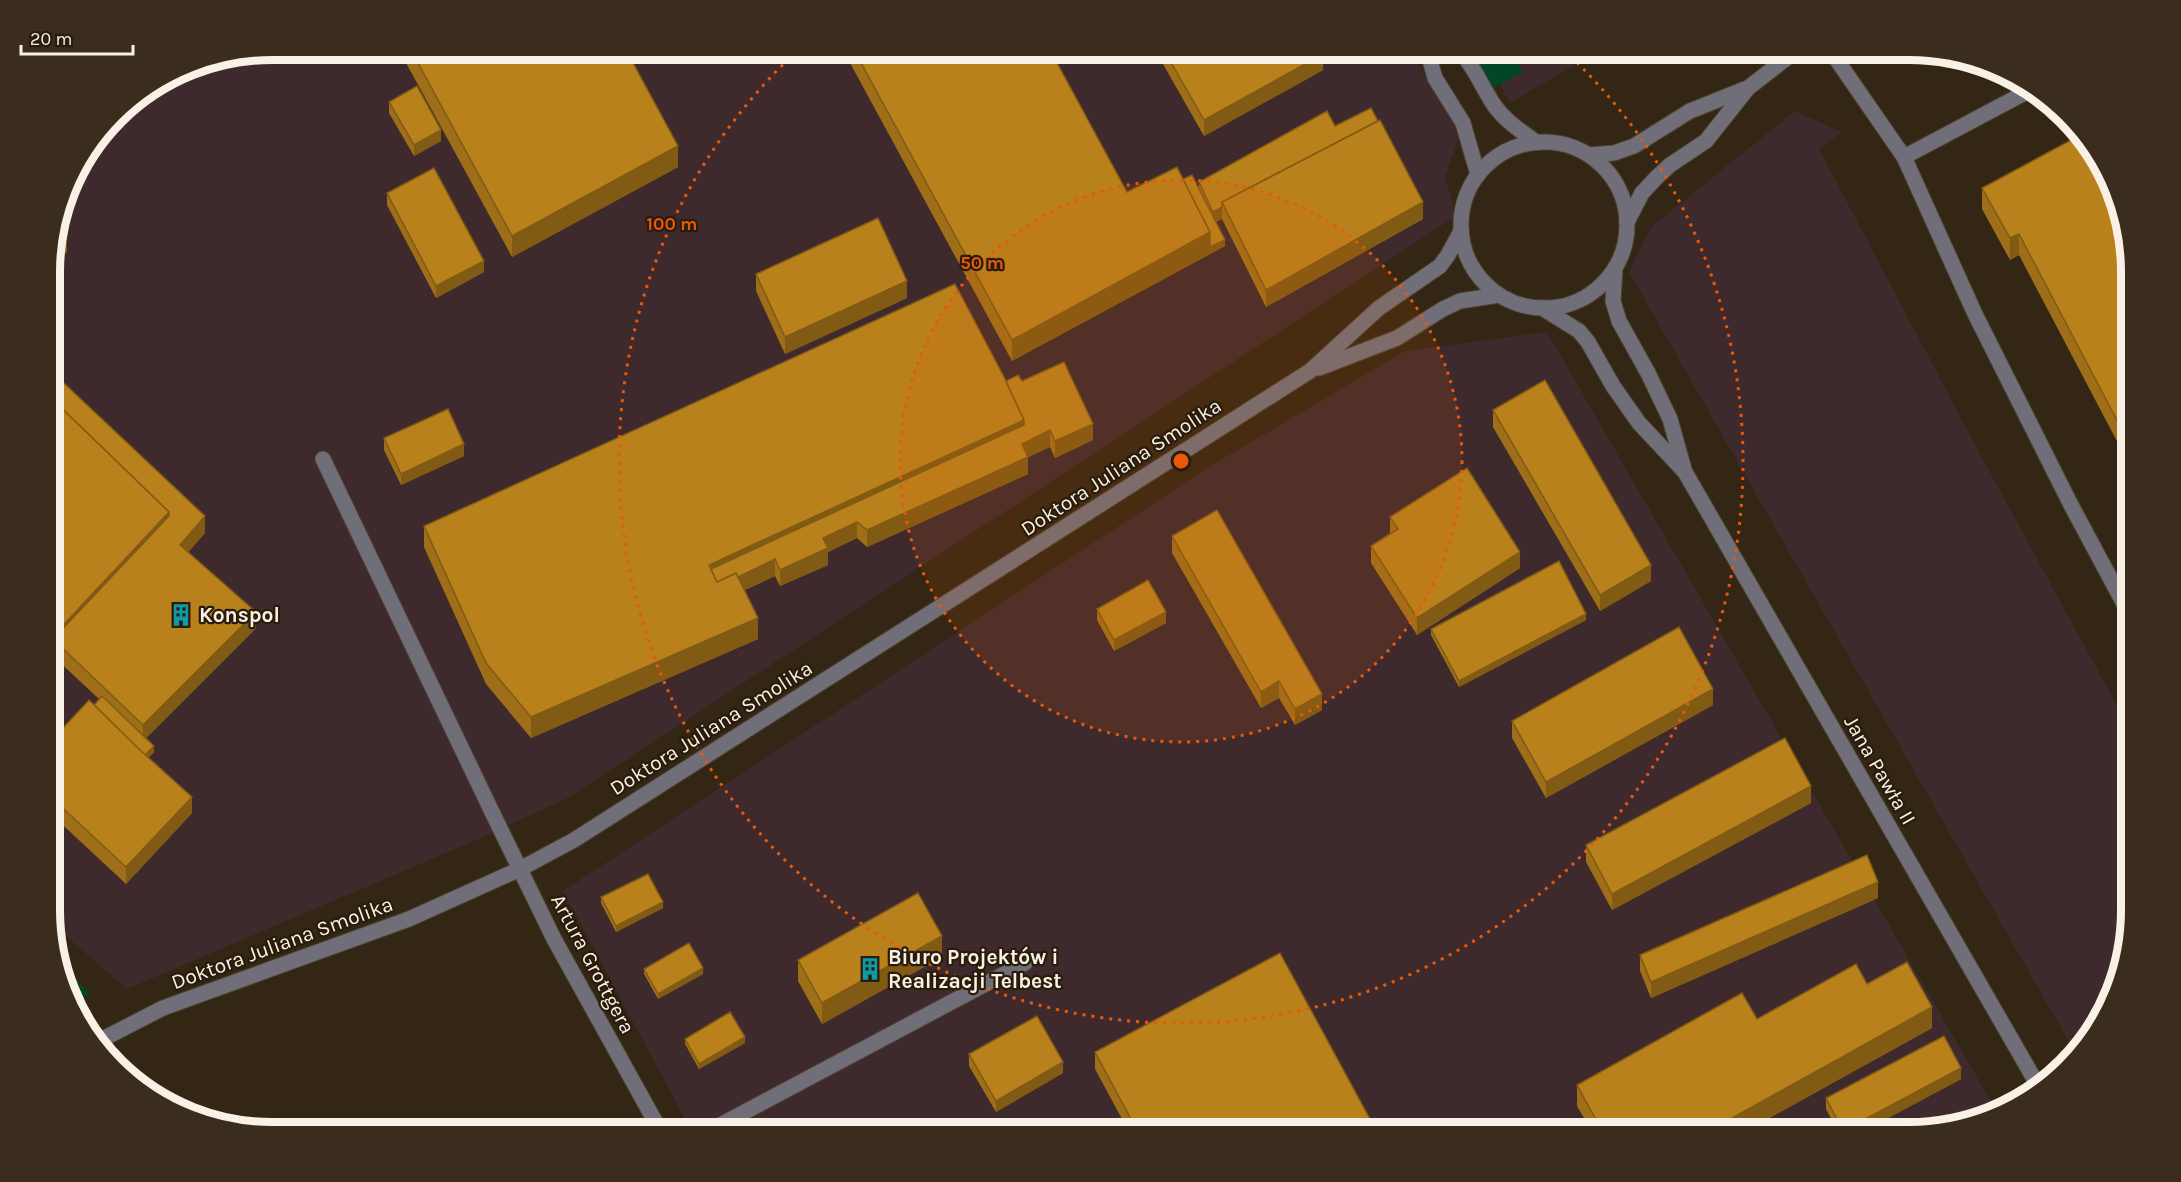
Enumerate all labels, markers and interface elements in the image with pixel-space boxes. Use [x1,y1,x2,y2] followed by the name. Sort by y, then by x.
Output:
[21,18,134,56] scale bar
[30,28,72,50] text: 20 m
[647,213,697,235] text: 100 m
[960,252,1004,274] text: 50 m
[1016,393,1226,541] street label: Doktora Juliana Smolika
[1171,451,1191,471] centre of rings
[168,602,194,628] building icon: Konspol
[199,603,280,627] place label: Konspol
[605,656,817,800] street label: Doktora Juliana Smolika
[1839,711,1921,829] street label: Jana Pawła II
[546,890,640,1038] street label: Artura Grottgera
[168,892,396,994] street label: Doktora Juliana Smolika
[888,945,1062,993] place label: Biuro Projektów i Realizacji Telbest
[857,956,883,982] building icon: Biuro Projektów i Realizacji Telbest

